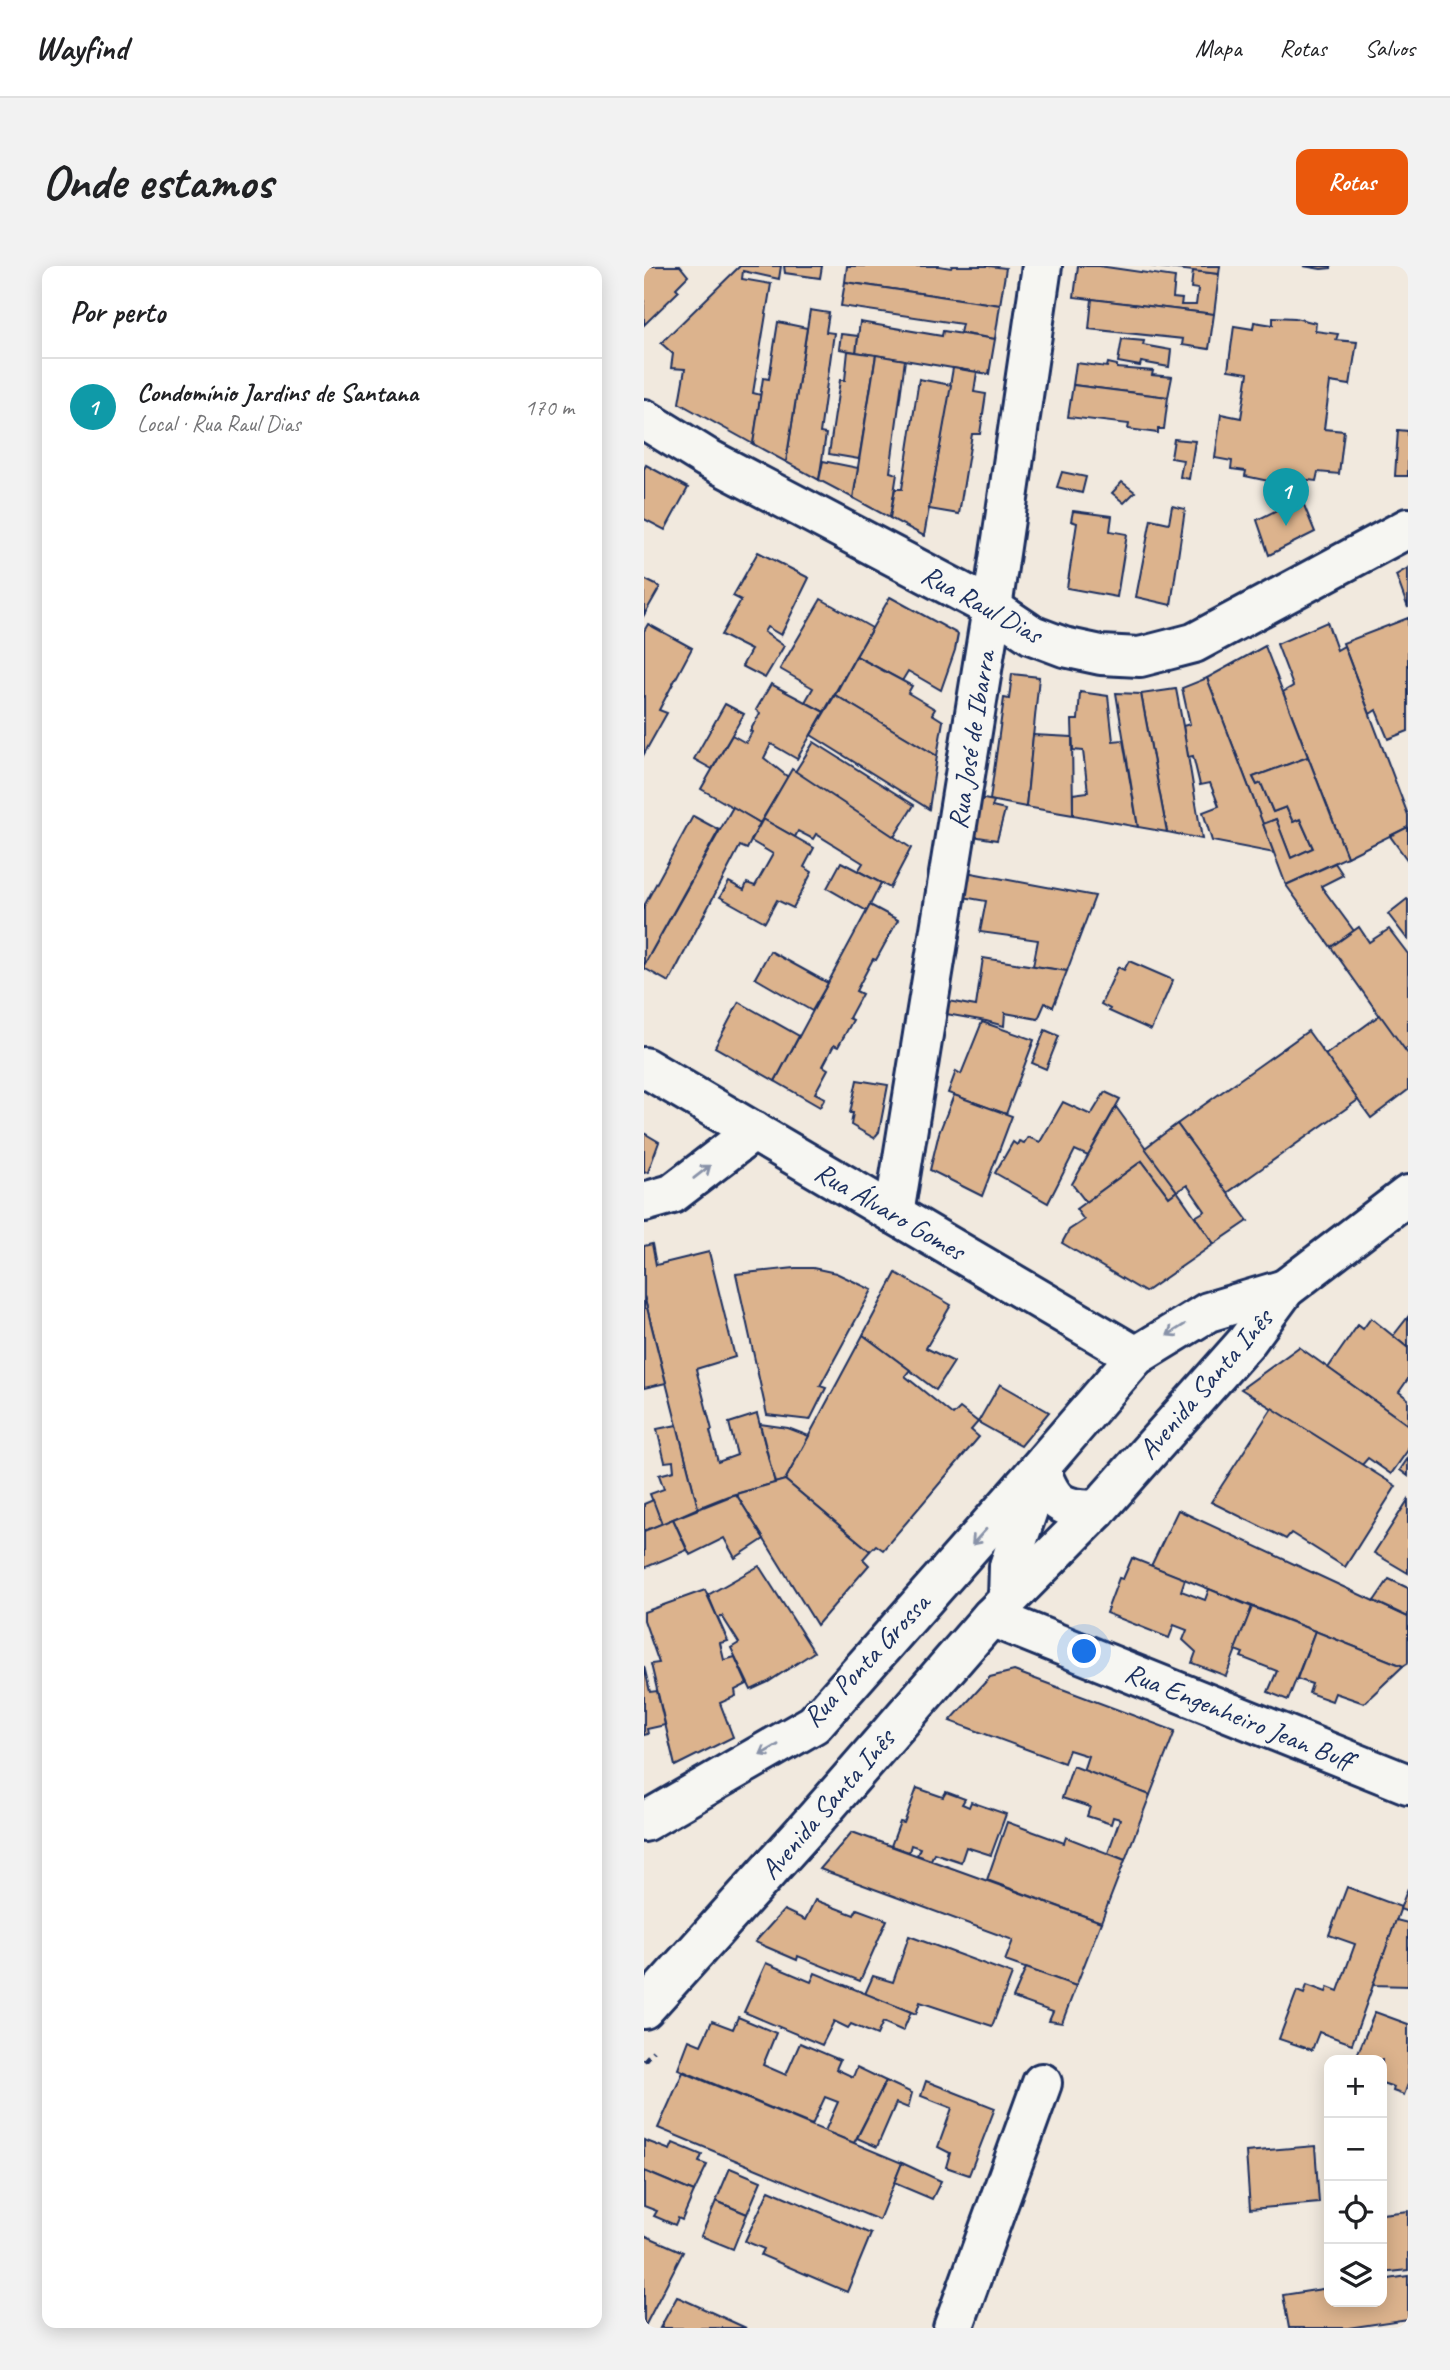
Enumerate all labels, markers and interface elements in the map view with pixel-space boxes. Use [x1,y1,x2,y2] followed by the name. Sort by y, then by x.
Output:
[35,27,128,69] text: Wayfind
[1195,33,1242,63] text: Mapa
[1280,33,1326,63] text: Rotas
[1364,33,1415,63] text: Salvos
[1296,149,1408,215] button: Rotas
[42,151,272,213] text: Onde estamos
[70,293,165,331] text: Por perto
[137,376,418,409] text: Condomínio Jardins de Santana
[88,393,98,422] text: 1
[525,393,574,422] text: 170 m
[137,409,301,438] text: Local · Rua Raul Dias
[1263,468,1309,526] pin: 1
[916,557,1051,653] street label: Rua Raul Dias
[940,646,1003,831] street label: Rua José de Ibarra
[809,1154,973,1269] street label: Rua Álvaro Gomes
[692,1164,710,1179] one-way arrow
[1130,1300,1281,1466] street label: Avenida Santa Inês
[1166,1324,1186,1338] one-way arrow
[971,1528,987,1546] one-way arrow
[795,1584,939,1734] street label: Rua Ponta Grossa
[1067,1634,1101,1668] your location
[1120,1654,1363,1780] street label: Rua Engenheiro Jean Buff
[752,1720,903,1886] street label: Avenida Santa Inês
[760,1743,780,1757] one-way arrow
[1324,2055,1387,2307] map controls
[1324,2055,1387,2118] button: +
[1324,2118,1387,2181] button: −
[1324,2181,1387,2244] button: locate
[1324,2244,1387,2307] button: layers

